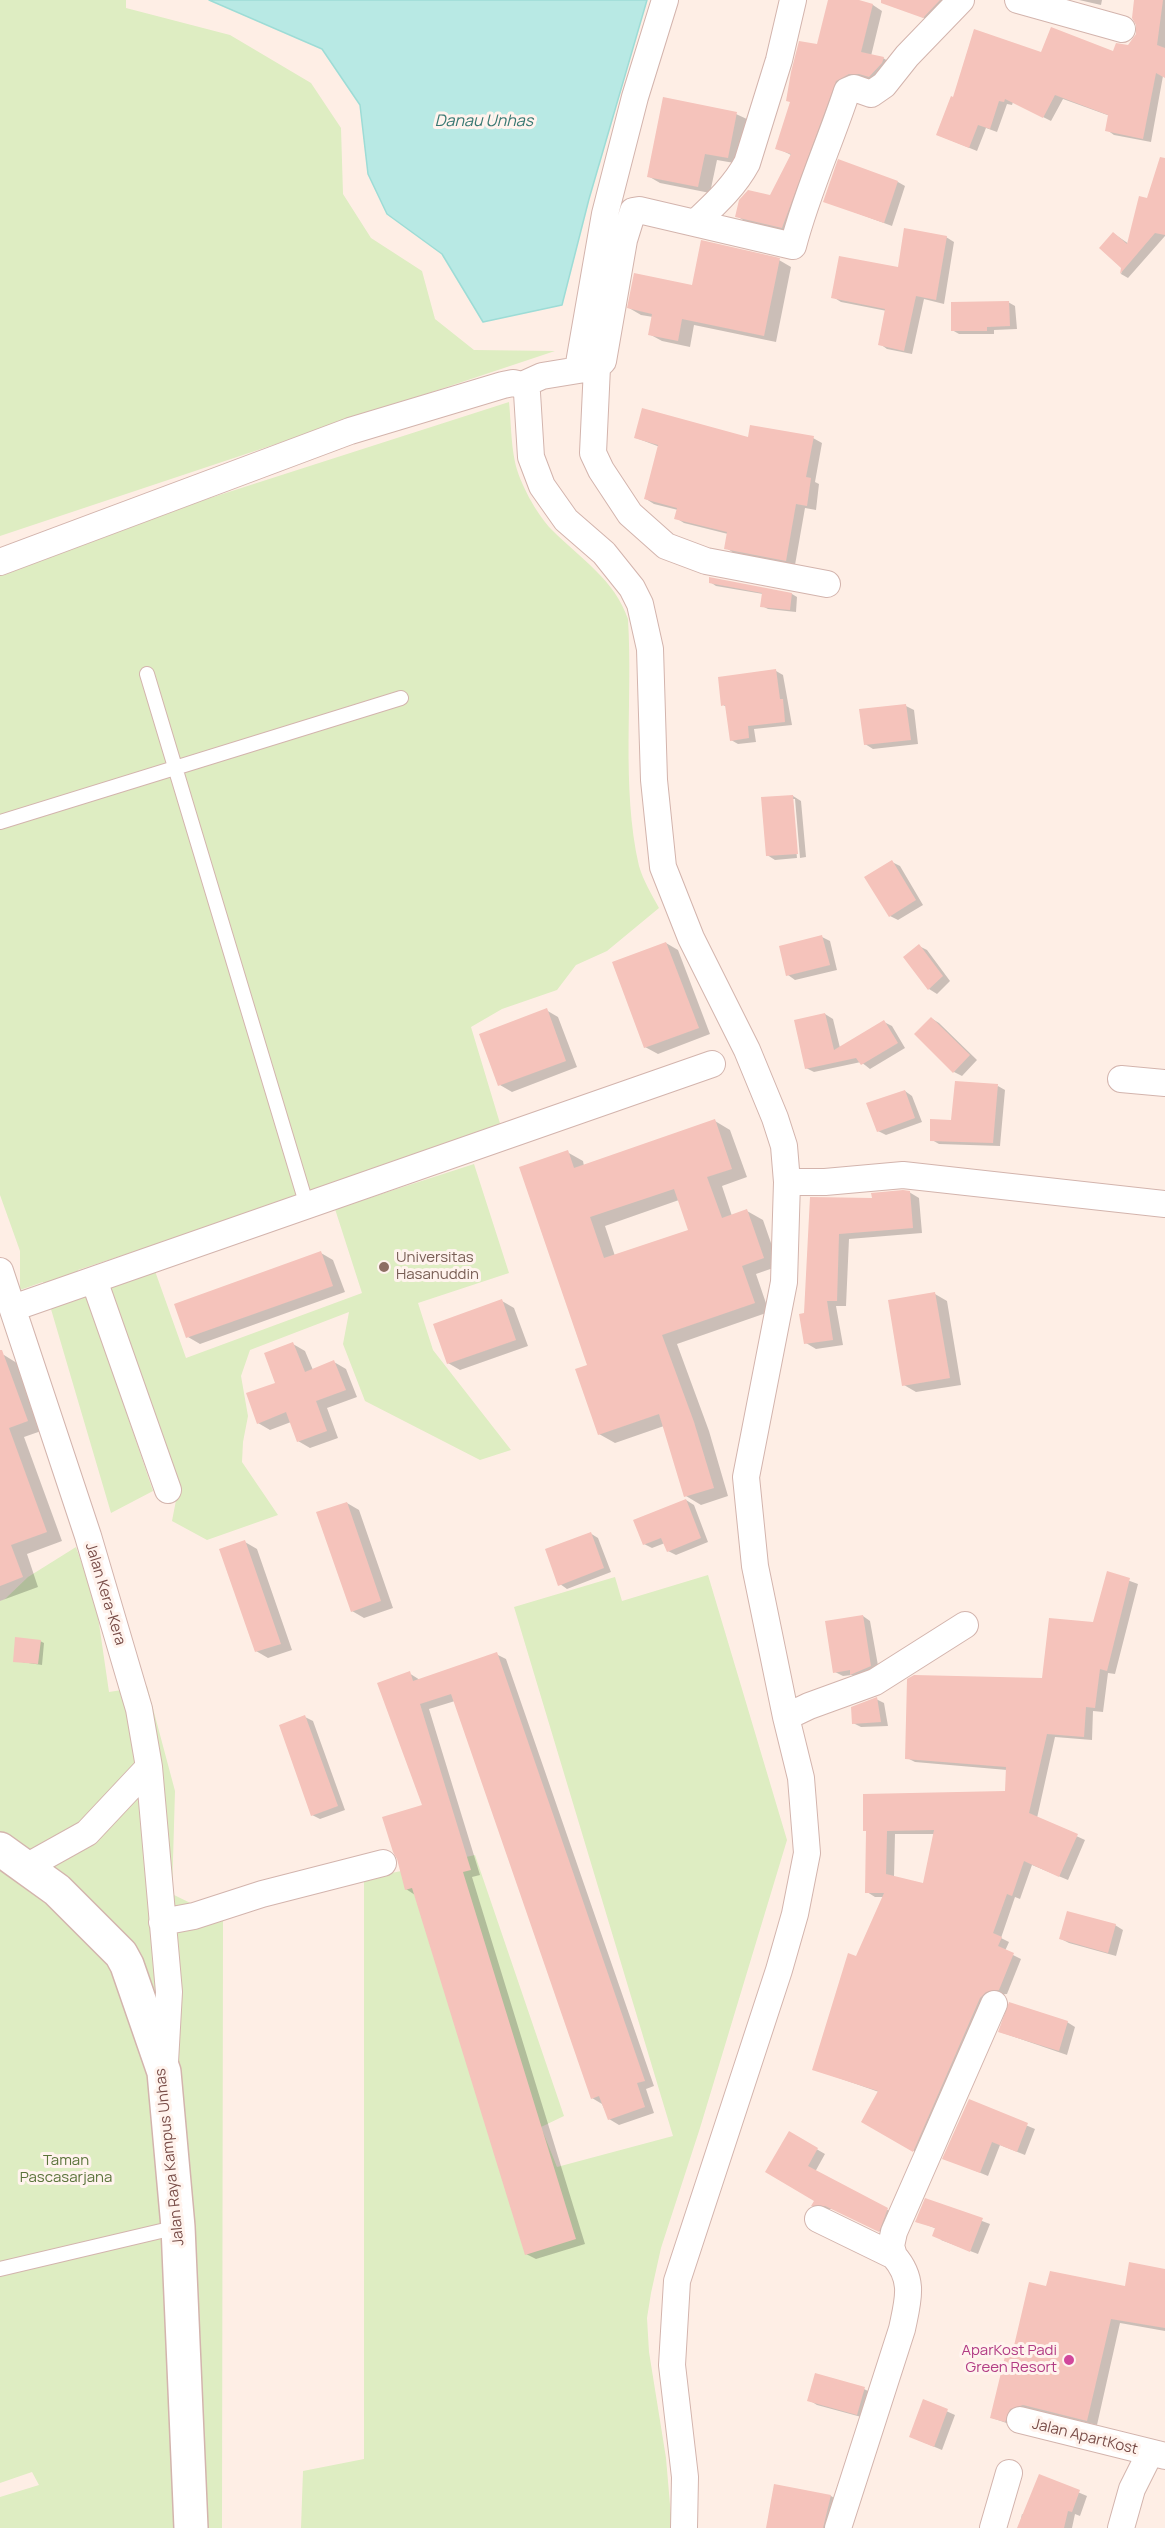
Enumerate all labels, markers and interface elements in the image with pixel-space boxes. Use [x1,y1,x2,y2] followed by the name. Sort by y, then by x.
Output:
[435,112,533,132] water label: Danau Unhas
[396,1249,479,1284] place label: Universitas Hasanuddin
[377,1260,391,1274] marker: Universitas Hasanuddin
[81,1541,129,1647] street label: Jalan Kera-Kera
[152,2067,188,2247] street label: Jalan Raya Kampus Unhas
[20,2152,112,2187] park label: Taman Pascasarjana
[961,2342,1057,2377] place label: AparKost Padi Green Resort
[1062,2353,1076,2367] marker: AparKost Padi Green Resort
[1030,2415,1140,2459] street label: Jalan ApartKost

